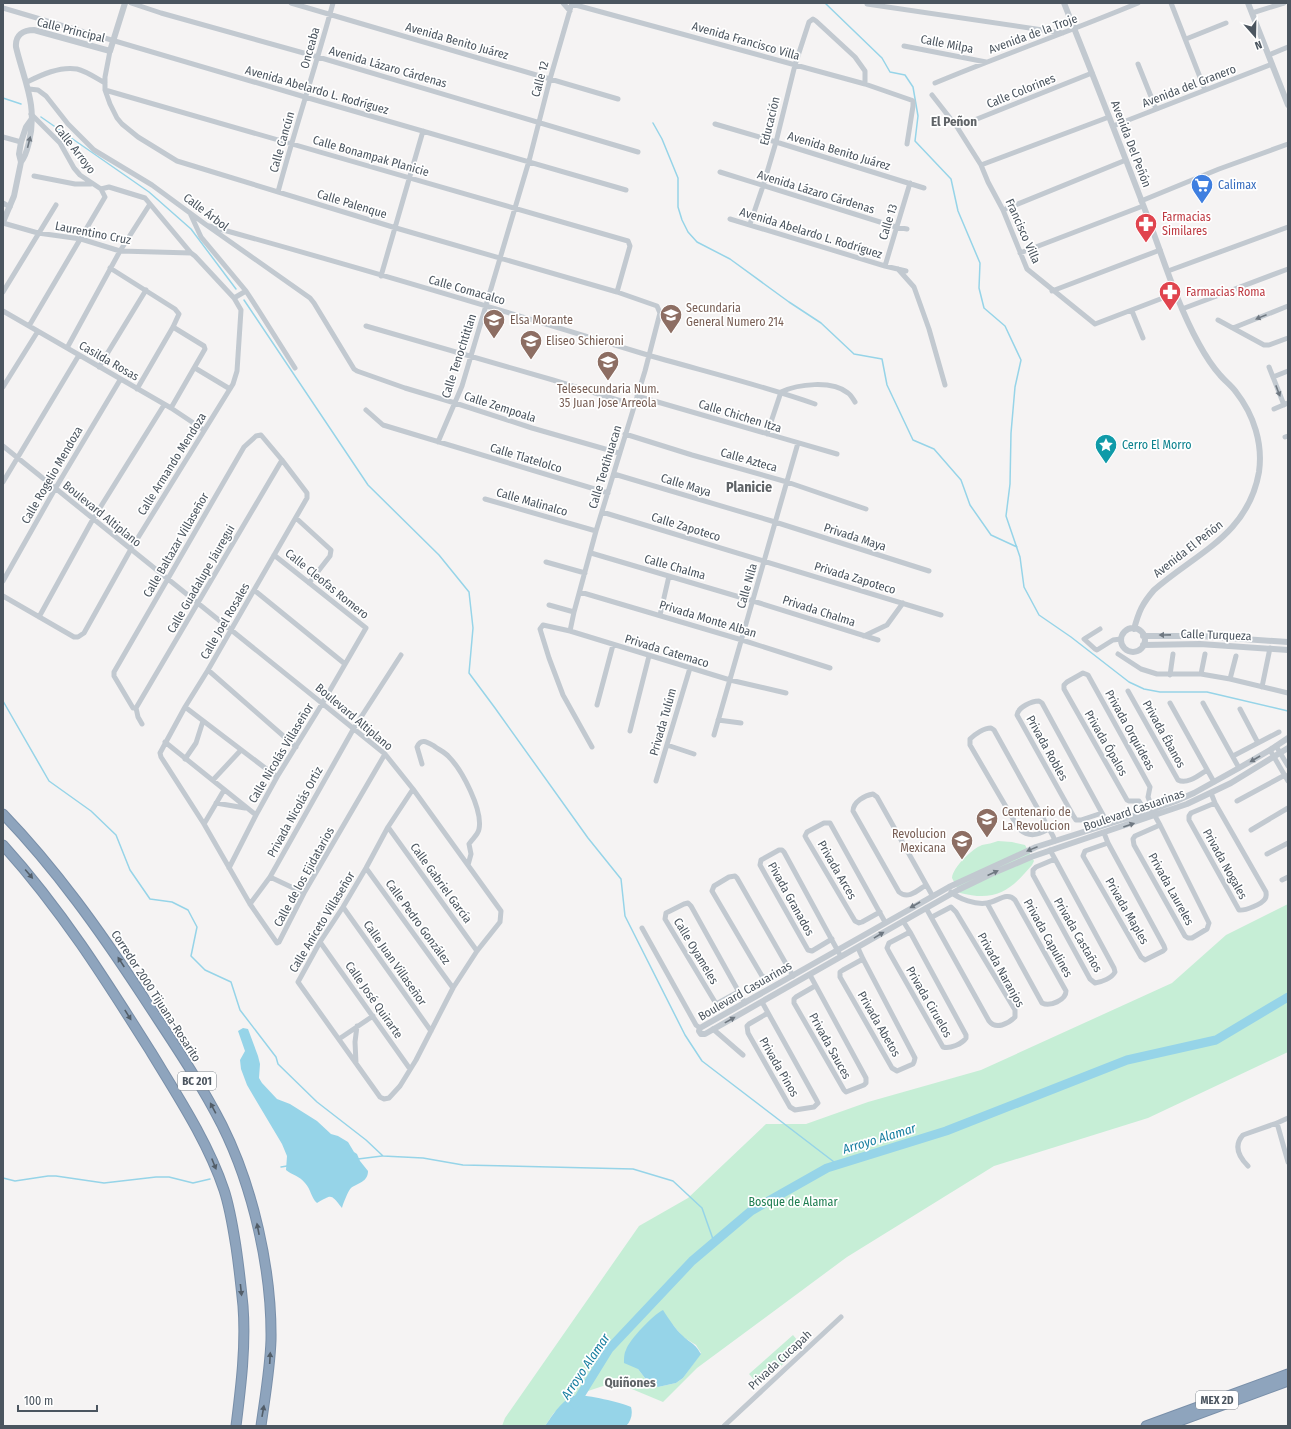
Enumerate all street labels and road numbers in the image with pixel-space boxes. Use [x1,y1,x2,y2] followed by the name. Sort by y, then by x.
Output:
[987,11,1079,57] street label: Avenida de la Troje
[35,15,107,45] street label: Calle Principal
[690,19,802,63] street label: Avenida Francisco Villa
[404,20,510,62] street label: Avenida Benito Juárez
[297,25,323,70] street label: Onceaba
[919,32,975,56] street label: Calle Milpa
[327,43,449,91] street label: Avenida Lázaro Cárdenas
[528,59,552,99] street label: Calle 12
[1140,62,1238,110] street label: Avenida del Granero
[244,63,391,117] street label: Avenida Abelardo L. Rodríguez
[985,71,1057,111] street label: Calle Colorines
[757,95,783,147] street label: Educación
[1108,99,1154,189] street label: Avenida Del Peñón
[267,110,297,174] street label: Calle Cancún
[51,121,99,177] street label: Calle Arroyo
[786,129,892,173] street label: Avenida Benito Juárez
[311,133,431,179] street label: Calle Bonampak Planicie
[756,167,876,217] street label: Avenida Lázaro Cárdenas
[315,187,389,221] street label: Calle Palenque
[181,190,232,234] street label: Calle Árbol
[1002,196,1044,266] street label: Francisco Villa
[876,202,900,242] street label: Calle 13
[738,205,884,261] street label: Avenida Abelardo L. Rodríguez
[54,219,132,247] street label: Laurentino Cruz
[427,272,507,308] street label: Calle Comacalco
[439,312,479,400] street label: Calle Tenochtitlan
[77,338,141,384] street label: Casilda Rosas
[462,389,538,425] street label: Calle Zempoala
[697,397,783,435] street label: Calle Chichen Itza
[135,410,209,518] street label: Calle Armando Mendoza
[18,424,86,526] street label: Calle Rogelio Mendoza
[586,424,624,510] street label: Calle Teotihuacan
[488,440,564,476] street label: Calle Tlatelolco
[719,445,779,475] street label: Calle Azteca
[659,471,713,499] street label: Calle Maya
[60,478,144,550] street label: Boulevard Altiplano
[495,485,569,519] street label: Calle Malinalco
[140,489,212,600] street label: Calle Baltazar Villaseñor
[650,510,722,544] street label: Calle Zapoteco
[1150,518,1226,580] street label: Avenida El Peñón
[822,520,888,554] street label: Privada Maya
[164,522,238,636] street label: Calle Guadalupe Jáuregui
[282,546,372,622] street label: Calle Cleofas Romero
[643,552,707,582] street label: Calle Chalma
[813,559,897,597] street label: Privada Zapoteco
[734,562,760,610] street label: Calle Nila
[197,580,253,662] street label: Calle Joel Rosales
[781,593,857,629] street label: Privada Chalma
[658,598,758,640] street label: Privada Monte Alban
[1180,627,1252,643] street label: Calle Turqueza
[623,632,711,670] street label: Privada Catemaco
[312,681,396,753] street label: Boulevard Altiplano
[647,687,679,757] street label: Privada Tulúm
[1102,687,1158,773] street label: Privada Orquídeas
[1140,697,1189,770] street label: Privada Ébanos
[246,700,317,806] street label: Calle Nicolás Villaseñor
[1082,707,1131,778] street label: Privada Ópalos
[1023,713,1071,783] street label: Privada Robles
[264,764,326,860] street label: Privada Nicolás Ortiz
[1082,786,1186,834] street label: Boulevard Casuarinas
[271,825,337,929] street label: Calle de los Ejidatarios
[1200,826,1250,902] street label: Privada Nogales
[815,838,859,902] street label: Privada Arces
[407,840,475,926] street label: Calle Gabriel García
[1145,850,1197,928] street label: Privada Laureles
[765,860,817,938] street label: Pivada Granados
[286,868,358,975] street label: Calle Aniceto Villaseñor
[1102,875,1152,947] street label: Privada Maples
[382,877,454,967] street label: Calle Pedro González
[1051,895,1105,975] street label: Privada Castaños
[1021,896,1075,980] street label: Privada Capulines
[671,915,721,987] street label: Calle Oyameles
[360,918,430,1009] street label: Calle Juan Villaseñor
[108,928,204,1064] street label: Corredor 2000 Tijuana-Rosarito
[975,930,1027,1010] street label: Privada Naranjos
[696,958,794,1024] street label: Boulevard Casuarinas
[342,959,406,1041] street label: Calle José Quirarte
[903,964,955,1040] street label: Privada Ciruelos
[855,989,903,1059] street label: Privada Abetos
[806,1010,854,1082] street label: Privada Sauces
[756,1035,802,1099] street label: Privada Pinos
[178,1072,216,1090] road number: BC 201
[746,1327,814,1393] street label: Privada Cucapah
[1196,1391,1238,1409] road number: MEX 2D

